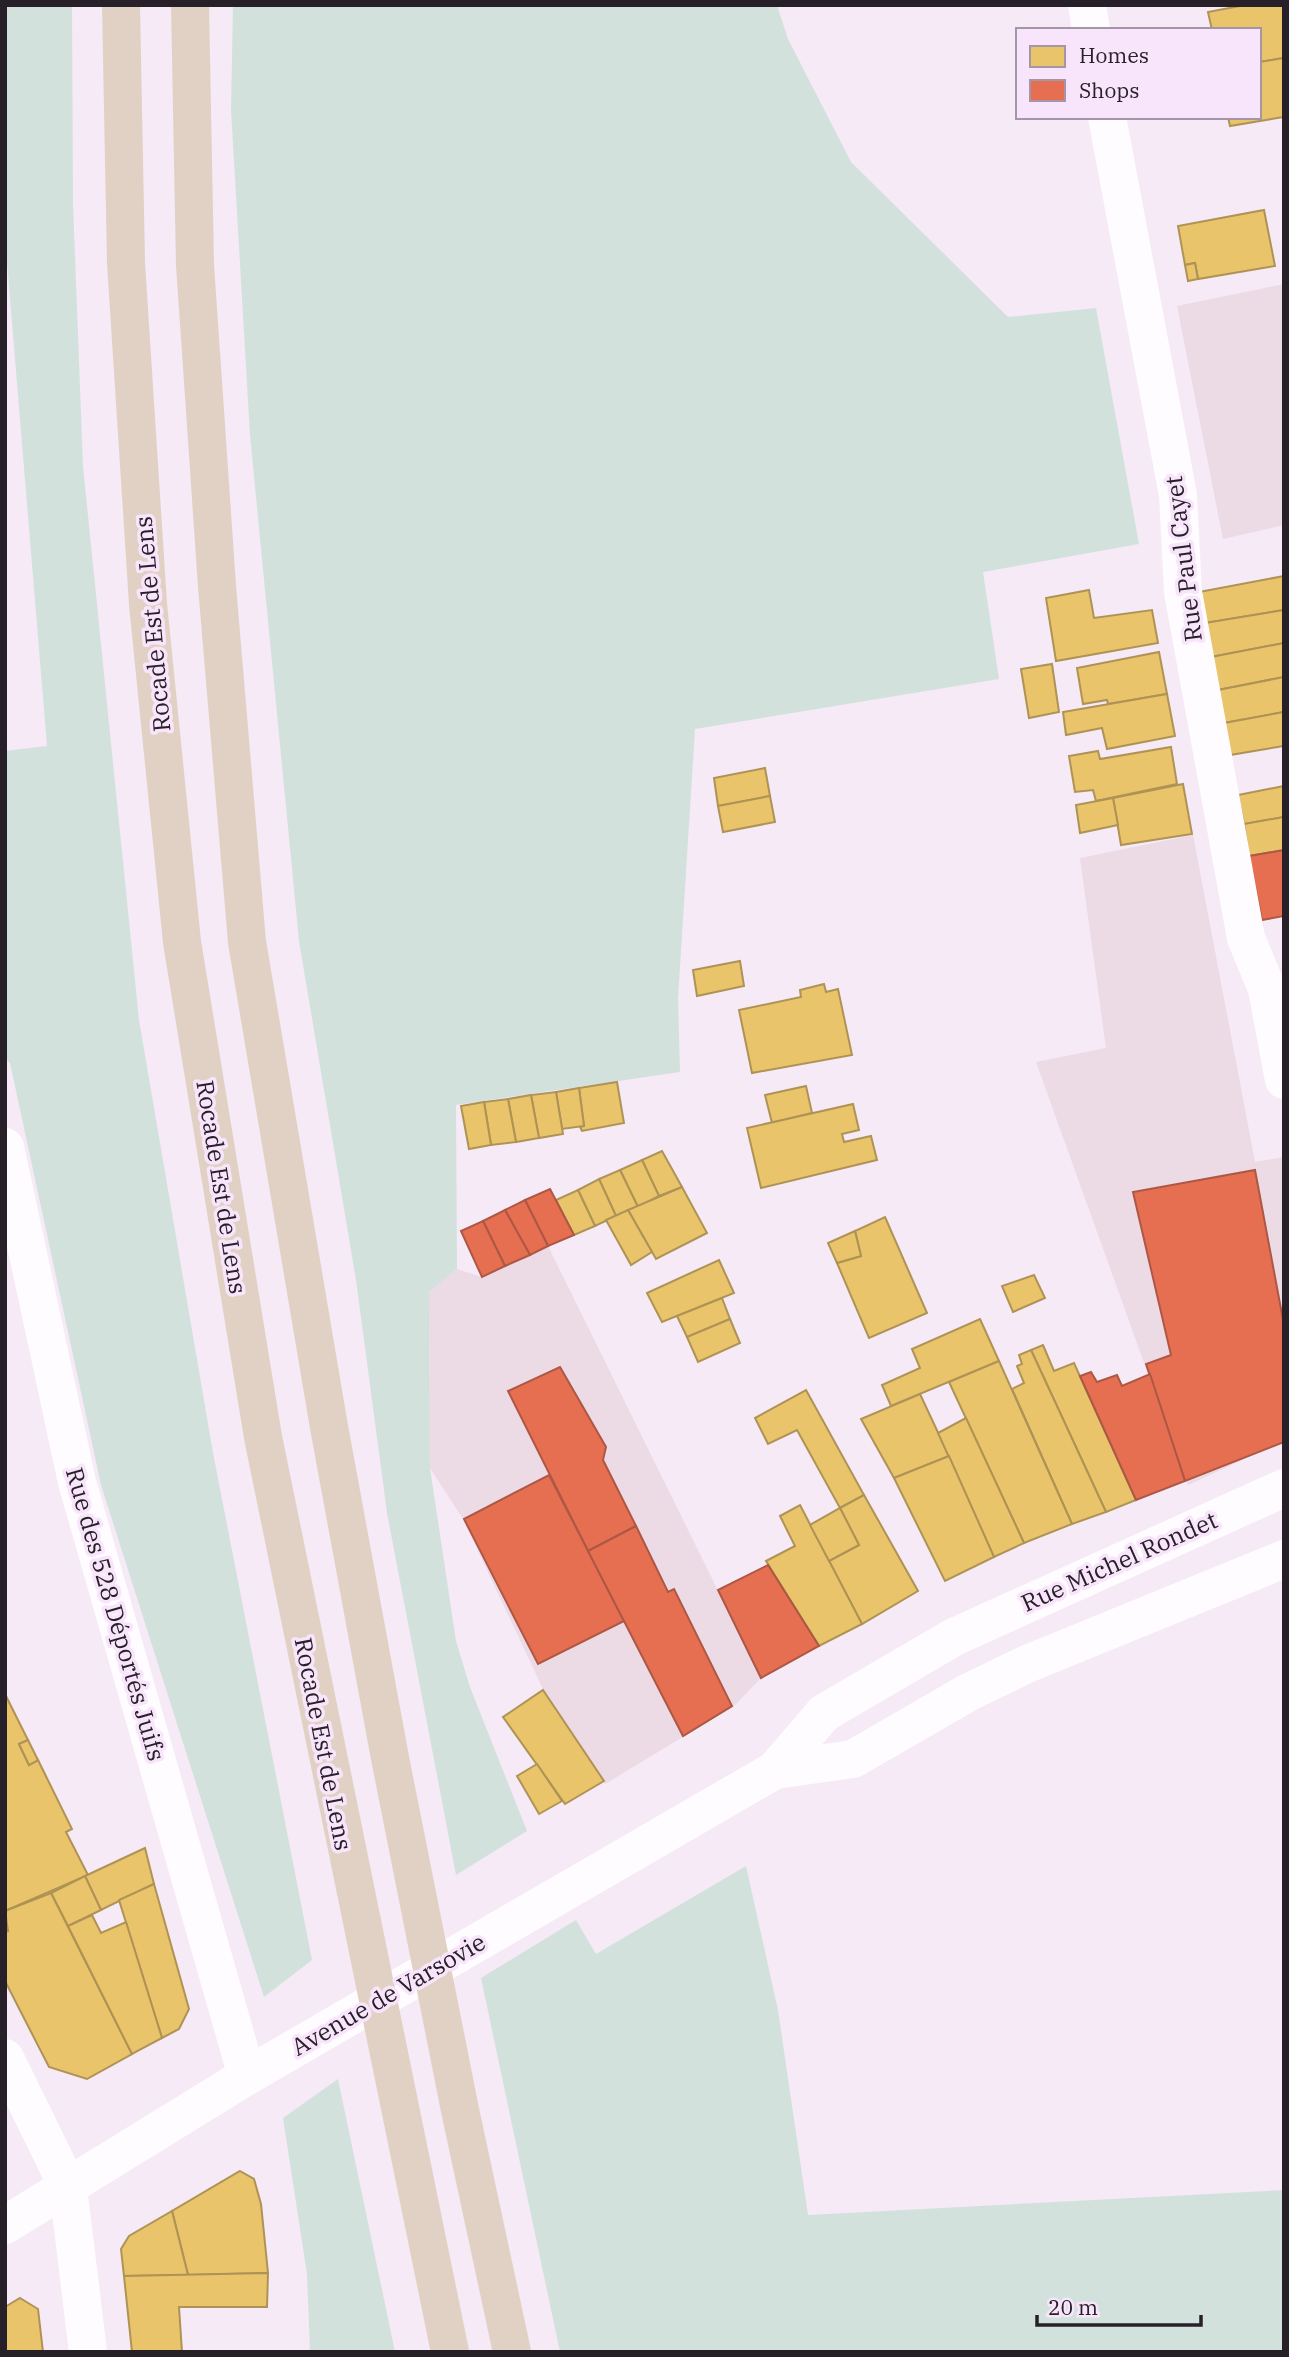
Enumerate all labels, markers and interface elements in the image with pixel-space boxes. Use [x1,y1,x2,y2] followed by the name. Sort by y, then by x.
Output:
[1016,28,1261,119] legend
[1079,41,1149,69] text: Homes
[1079,76,1139,104] text: Shops
[1157,474,1209,644] street label: Rue Paul Cayet
[127,515,177,733] street label: Rocade Est de Lens
[189,1078,255,1296] street label: Rocade Est de Lens
[59,1464,173,1764] street label: Rue des 528 Déportés Juifs
[1016,1503,1222,1619] street label: Rue Michel Rondet
[288,1635,360,1853] street label: Rocade Est de Lens
[285,1925,491,2063] street label: Avenue de Varsovie
[1037,2284,1202,2328] scale bar
[1048,2293,1098,2321] text: 20 m

